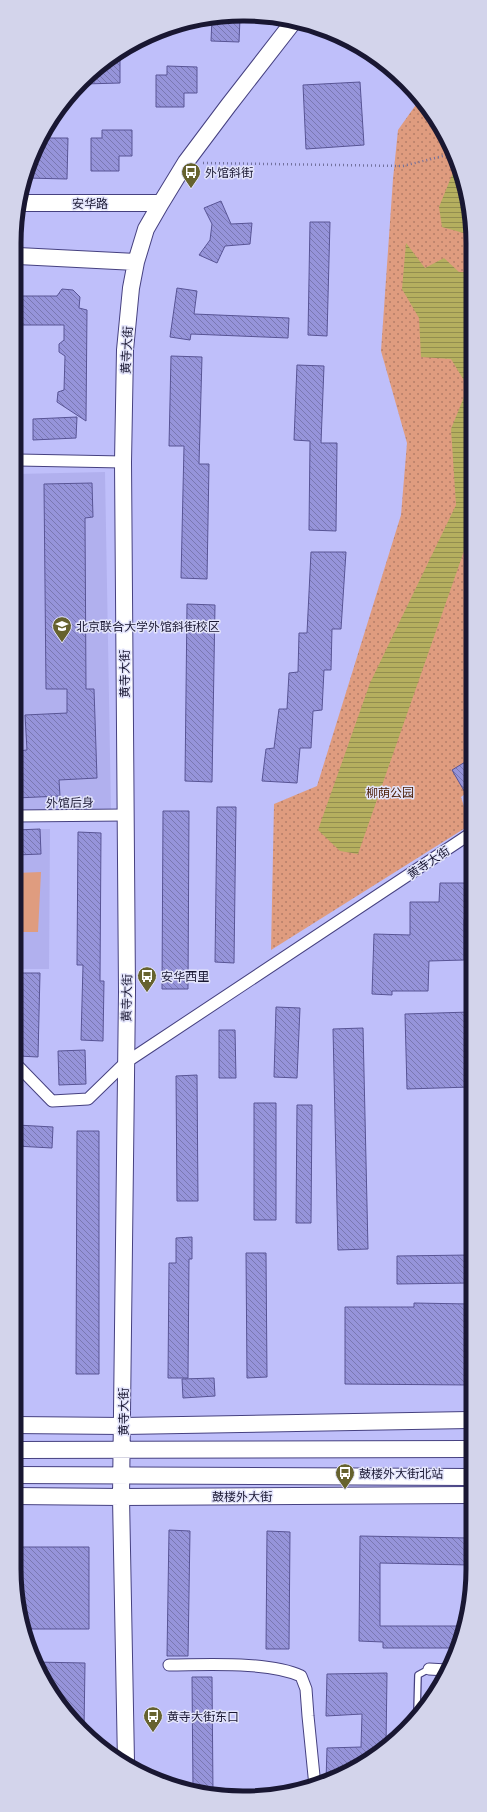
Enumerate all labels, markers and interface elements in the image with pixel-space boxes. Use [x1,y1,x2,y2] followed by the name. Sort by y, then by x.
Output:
[180,161,202,189] bus stop icon: 外馆斜街
[205,165,253,179] place label: 外馆斜街
[72,196,108,210] street label: 安华路
[118,326,134,374] street label: 黄寺大街
[51,615,73,643] school or university icon: 北京联合大学外馆斜街校区
[76,619,220,633] place label: 北京联合大学外馆斜街校区
[117,650,131,698] street label: 黄寺大街
[366,785,414,799] park label: 柳荫公园
[46,795,94,809] street label: 外馆后身
[404,843,452,881] street label: 黄寺大街
[136,965,158,993] bus stop icon: 安华西里
[161,969,209,983] place label: 安华西里
[119,974,133,1022] street label: 黄寺大街
[116,1388,130,1436] street label: 黄寺大街
[334,1462,356,1490] bus stop icon: 鼓楼外大街北站
[359,1466,443,1480] place label: 鼓楼外大街北站
[212,1489,272,1503] street label: 鼓楼外大街
[142,1705,164,1733] bus stop icon: 黄寺大街东口
[167,1709,239,1723] place label: 黄寺大街东口

